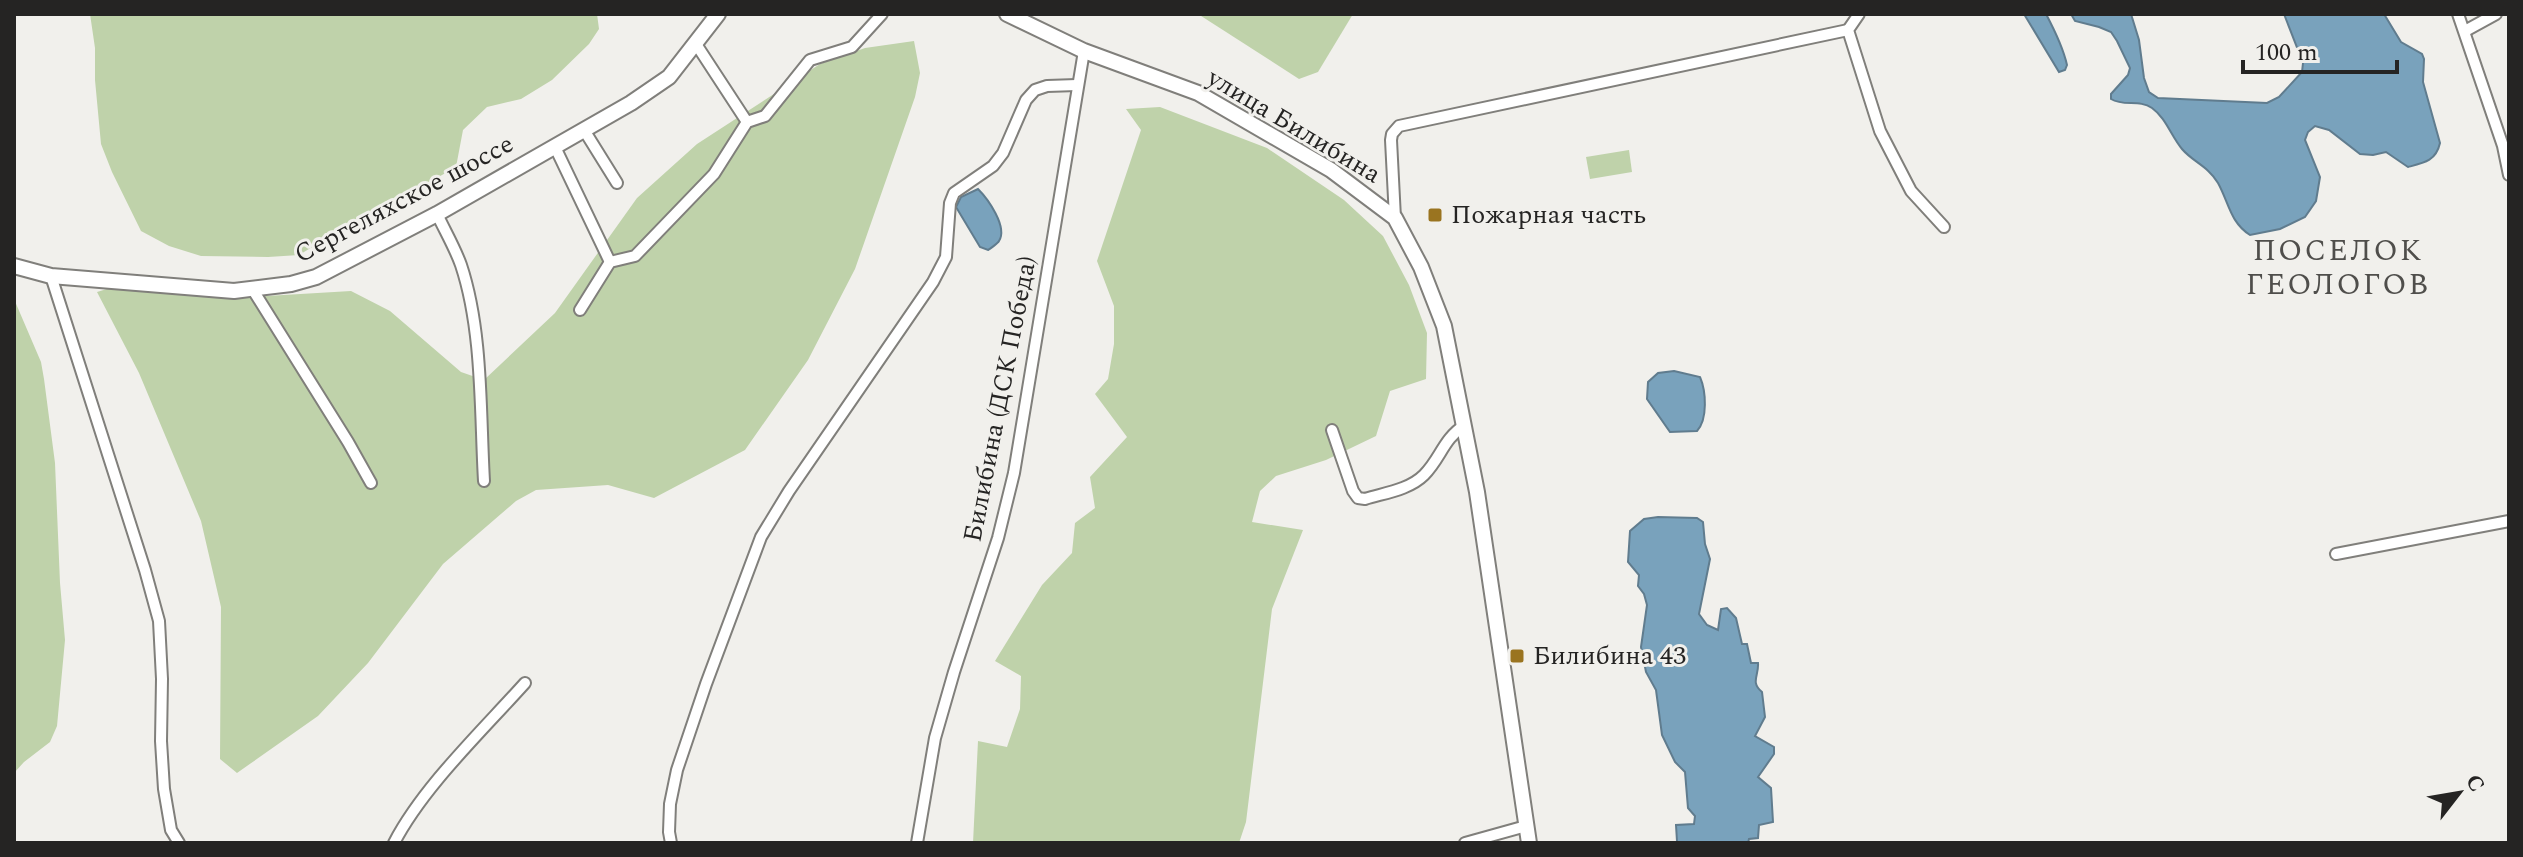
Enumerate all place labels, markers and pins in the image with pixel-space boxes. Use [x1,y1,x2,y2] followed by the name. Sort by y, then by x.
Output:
[1451,195,1646,235] place label: Пожарная часть
[1426,206,1444,224] marker: Пожарная часть
[1533,636,1686,676] place label: Билибина 43
[1508,647,1526,665] marker: Билибина 43

